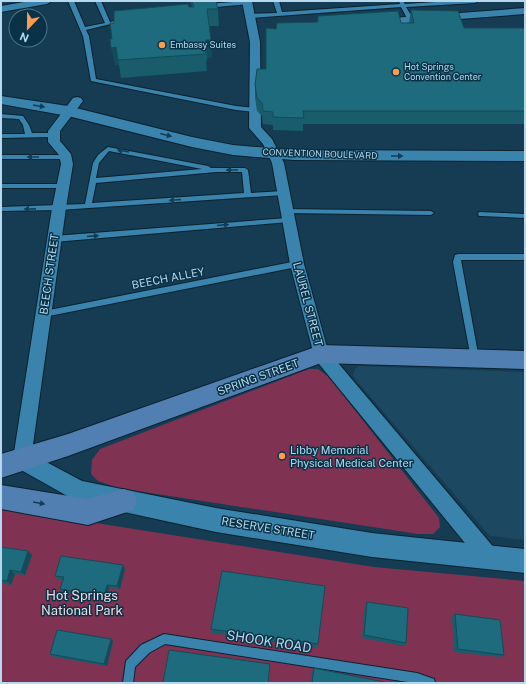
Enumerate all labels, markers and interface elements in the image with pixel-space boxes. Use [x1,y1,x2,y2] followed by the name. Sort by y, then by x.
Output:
[8,8,48,48] north arrow
[18,30,30,44] text: N
[170,39,237,50] place label: Embassy Suites
[157,40,167,50] marker: Embassy Suites
[404,61,482,82] place label: Hot Springs Convention Center
[391,67,401,77] marker: Hot Springs Convention Center
[33,103,46,109] one-way arrow
[160,133,172,139] one-way arrow
[262,146,378,161] street label: CONVENTION BOULEVARD
[117,147,129,153] one-way arrow
[391,153,404,159] one-way arrow
[26,154,39,160] one-way arrow
[225,167,238,173] one-way arrow
[169,197,181,204] one-way arrow
[23,206,36,212] one-way arrow
[217,222,229,229] one-way arrow
[37,232,61,315] street label: BEECH STREET
[87,233,99,239] one-way arrow
[291,261,325,348] street label: LAUREL STREET
[130,265,206,291] street label: BEECH ALLEY
[216,357,301,397] street label: SPRING STREET
[290,444,413,469] place label: Libby Memorial Physical Medical Center
[277,451,287,461] marker: Libby Memorial Physical Medical Center
[33,501,46,507] one-way arrow
[221,515,316,541] street label: RESERVE STREET
[41,588,123,618] park label: Hot Springs National Park
[225,627,312,656] street label: SHOOK ROAD

